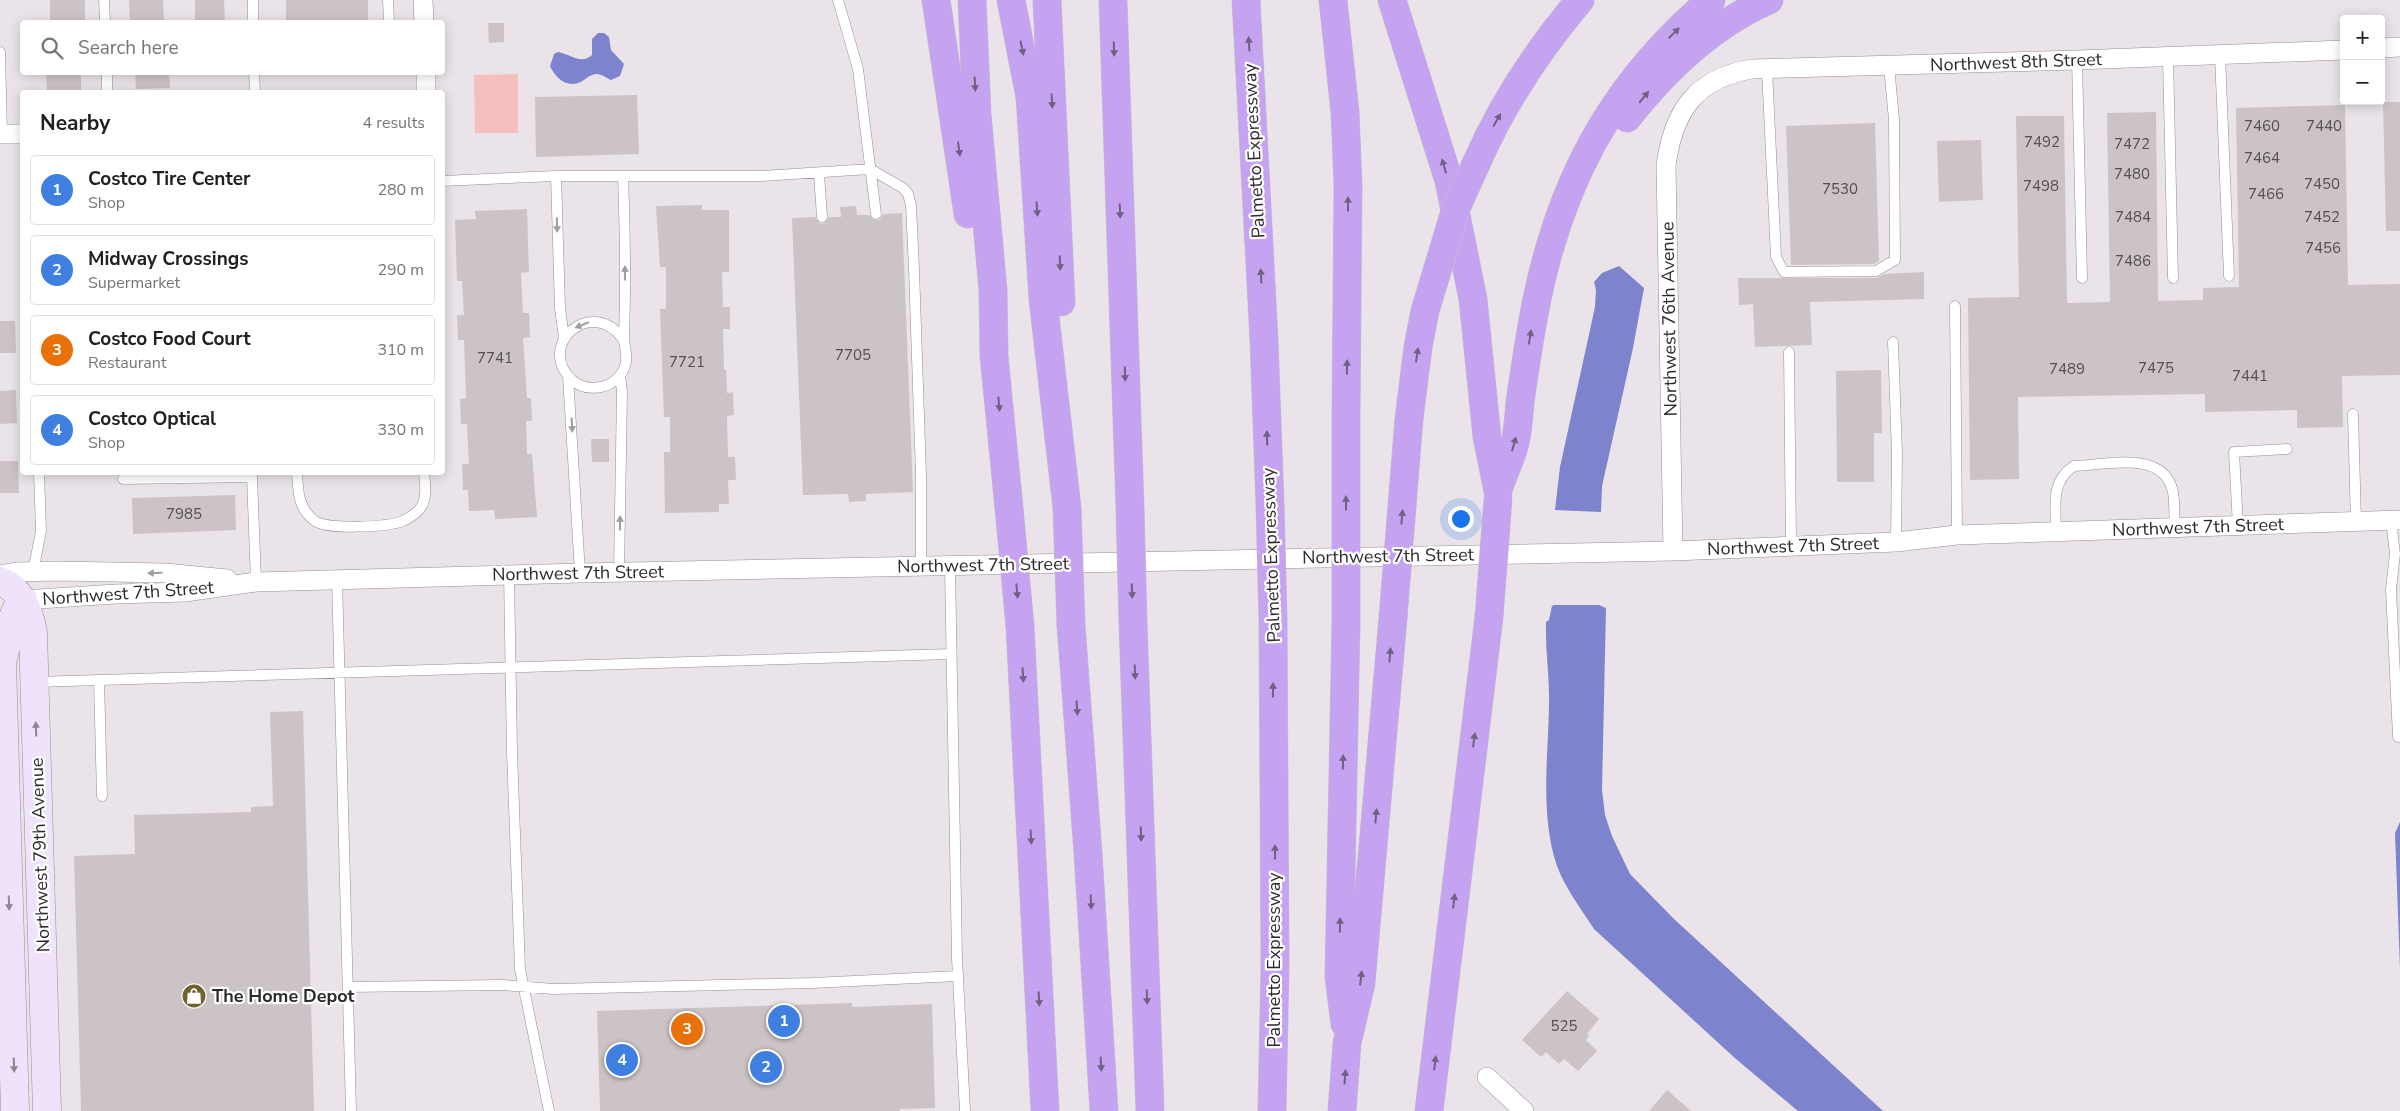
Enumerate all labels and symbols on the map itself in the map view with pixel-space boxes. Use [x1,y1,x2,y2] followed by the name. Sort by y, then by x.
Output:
[1668,27,1680,39] one-way arrow
[1244,35,1252,51] one-way arrow
[1018,40,1026,55] one-way arrow
[1111,41,1119,57] one-way arrow
[1930,47,2103,77] street label: Northwest 8th Street
[1237,62,1271,239] street label: Palmetto Expressway
[972,76,980,92] one-way arrow
[1638,91,1649,104] one-way arrow
[1049,93,1057,109] one-way arrow
[1493,114,1502,127] one-way arrow
[2244,116,2280,136] house number: 7460
[2306,116,2342,136] house number: 7440
[2024,132,2060,152] house number: 7492
[2114,134,2150,154] house number: 7472
[955,141,963,157] one-way arrow
[2244,148,2280,168] house number: 7464
[1440,158,1448,173] one-way arrow
[2114,164,2150,184] house number: 7480
[2304,174,2340,194] house number: 7450
[2023,176,2059,196] house number: 7498
[1822,179,1858,199] house number: 7530
[2248,184,2284,204] house number: 7466
[1344,196,1352,212] one-way arrow
[1034,201,1042,217] one-way arrow
[1116,203,1124,219] one-way arrow
[2115,207,2151,227] house number: 7484
[2304,207,2340,227] house number: 7452
[554,217,562,233] one-way arrow
[1655,221,1683,417] street label: Northwest 76th Avenue
[2305,238,2341,258] house number: 7456
[2115,251,2151,271] house number: 7486
[1056,256,1064,272] one-way arrow
[621,265,629,281] one-way arrow
[1256,267,1264,283] one-way arrow
[574,321,589,329] one-way arrow
[1527,329,1535,345] one-way arrow
[835,345,871,365] house number: 7705
[1413,347,1421,363] one-way arrow
[477,348,513,368] house number: 7741
[669,352,705,372] house number: 7721
[2138,358,2174,378] house number: 7475
[1343,359,1351,375] one-way arrow
[2049,359,2085,379] house number: 7489
[1122,366,1130,382] one-way arrow
[2232,366,2268,386] house number: 7441
[995,397,1003,413] one-way arrow
[568,417,576,433] one-way arrow
[1263,430,1271,446] one-way arrow
[1510,436,1518,451] one-way arrow
[1256,466,1286,643] street label: Palmetto Expressway
[1342,495,1350,511] one-way arrow
[166,504,202,524] house number: 7985
[1448,506,1474,532] your location
[1398,509,1406,525] one-way arrow
[2112,512,2285,542] street label: Northwest 7th Street
[616,515,624,531] one-way arrow
[1707,531,1880,561] street label: Northwest 7th Street
[1302,542,1475,569] street label: Northwest 7th Street
[897,551,1070,578] street label: Northwest 7th Street
[492,559,665,586] street label: Northwest 7th Street
[147,569,163,577] one-way arrow
[41,575,215,611] street label: Northwest 7th Street
[1013,584,1021,600] one-way arrow
[1129,584,1137,600] one-way arrow
[1386,646,1394,662] one-way arrow
[1131,664,1139,680] one-way arrow
[1019,667,1027,683] one-way arrow
[1269,682,1277,698] one-way arrow
[1073,700,1081,716] one-way arrow
[32,721,40,737] one-way arrow
[1470,732,1478,748] one-way arrow
[1339,754,1347,770] one-way arrow
[25,757,55,953] street label: Northwest 79th Avenue
[1372,808,1380,824] one-way arrow
[1138,826,1146,842] one-way arrow
[1027,829,1035,845] one-way arrow
[1271,844,1279,860] one-way arrow
[1262,872,1286,1047] street label: Palmetto Expressway
[1450,893,1458,909] one-way arrow
[1088,894,1096,910] one-way arrow
[6,895,14,911] one-way arrow
[1336,916,1344,932] one-way arrow
[1358,970,1366,986] one-way arrow
[181,983,207,1009] shop icon: The Home Depot
[212,984,355,1008] place label: The Home Depot
[1143,989,1151,1005] one-way arrow
[1036,992,1044,1008] one-way arrow
[768,1002,800,1040] pin: 1
[671,1010,703,1048] pin: 3
[1550,1016,1578,1036] house number: 525
[606,1041,638,1079] pin: 4
[750,1048,782,1086] pin: 2
[1431,1054,1439,1070] one-way arrow
[1098,1056,1106,1072] one-way arrow
[10,1057,18,1073] one-way arrow
[1341,1069,1349,1085] one-way arrow

